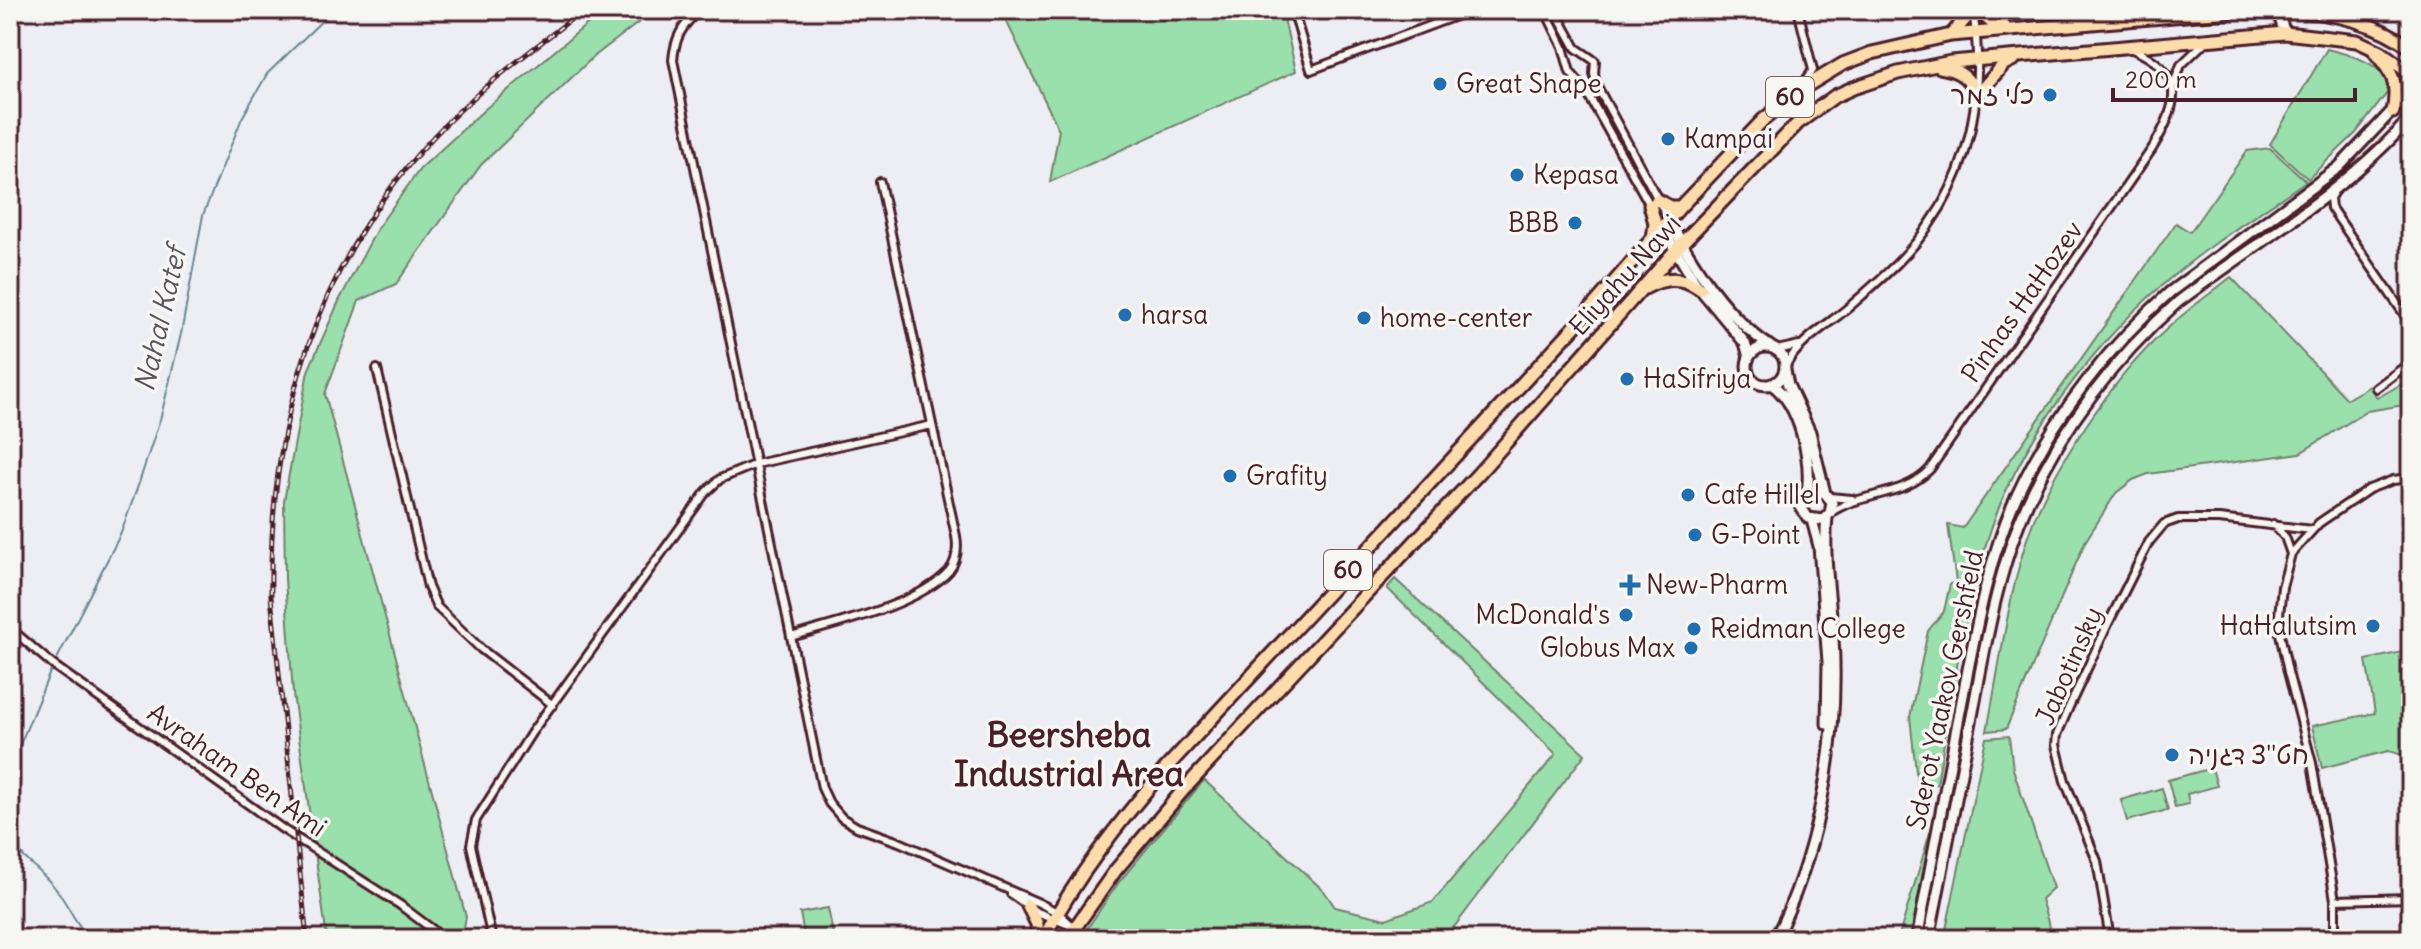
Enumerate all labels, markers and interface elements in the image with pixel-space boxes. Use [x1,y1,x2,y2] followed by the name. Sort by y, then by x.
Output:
[2113,52,2355,102] scale bar
[2125,64,2197,94] text: 200 m
[1456,67,1602,100] place label: Great Shape
[1431,75,1449,93] marker: Great Shape
[1766,77,1814,117] road number: 60
[1950,78,2034,111] place label: כלי זמר
[2041,86,2059,104] marker: כלי זמר
[1684,122,1773,155] place label: Kampai
[1659,130,1677,148] marker: Kampai
[1533,158,1619,191] place label: Kepasa
[1508,166,1526,184] marker: Kepasa
[1508,206,1559,239] place label: BBB
[1562,207,1688,342] street label: Eliyahu Nawi
[1566,214,1584,232] marker: BBB
[1954,214,2090,389] street label: Pinhas HaHozev
[126,238,195,395] water label: Nahal Katef
[1141,298,1208,331] place label: harsa
[1380,301,1533,334] place label: home-center
[1116,306,1134,324] marker: harsa
[1355,309,1373,327] marker: home-center
[1643,362,1751,395] place label: HaSifriya
[1618,370,1636,388] marker: HaSifriya
[1246,459,1328,492] place label: Grafity
[1221,467,1239,485] marker: Grafity
[1704,478,1820,511] place label: Cafe Hillel
[1679,486,1697,504] marker: Cafe Hillel
[1711,518,1800,551] place label: G-Point
[1686,526,1704,544] marker: G-Point
[1899,547,1990,833] street label: Sderot Yaakov Gershfeld
[1324,550,1372,590] road number: 60
[1646,568,1788,601] place label: New-Pharm
[1621,576,1639,594] marker: New-Pharm
[1475,598,1610,631] place label: McDonald's
[2028,601,2109,730] street label: Jabotinsky
[1617,606,1635,624] marker: McDonald's
[2220,609,2357,642] place label: HaHalutsim
[1710,612,1906,645] place label: Reidman College
[2364,617,2382,635] marker: HaHalutsim
[1685,620,1703,638] marker: Reidman College
[1540,631,1675,664] place label: Globus Max
[1682,639,1700,657] marker: Globus Max
[141,696,333,844] street label: Avraham Ben Ami
[954,713,1184,795] district label: Beersheba Industrial Area
[2188,738,2309,771] place label: חט''צ דגניה
[2163,746,2181,764] marker: חט''צ דגניה

